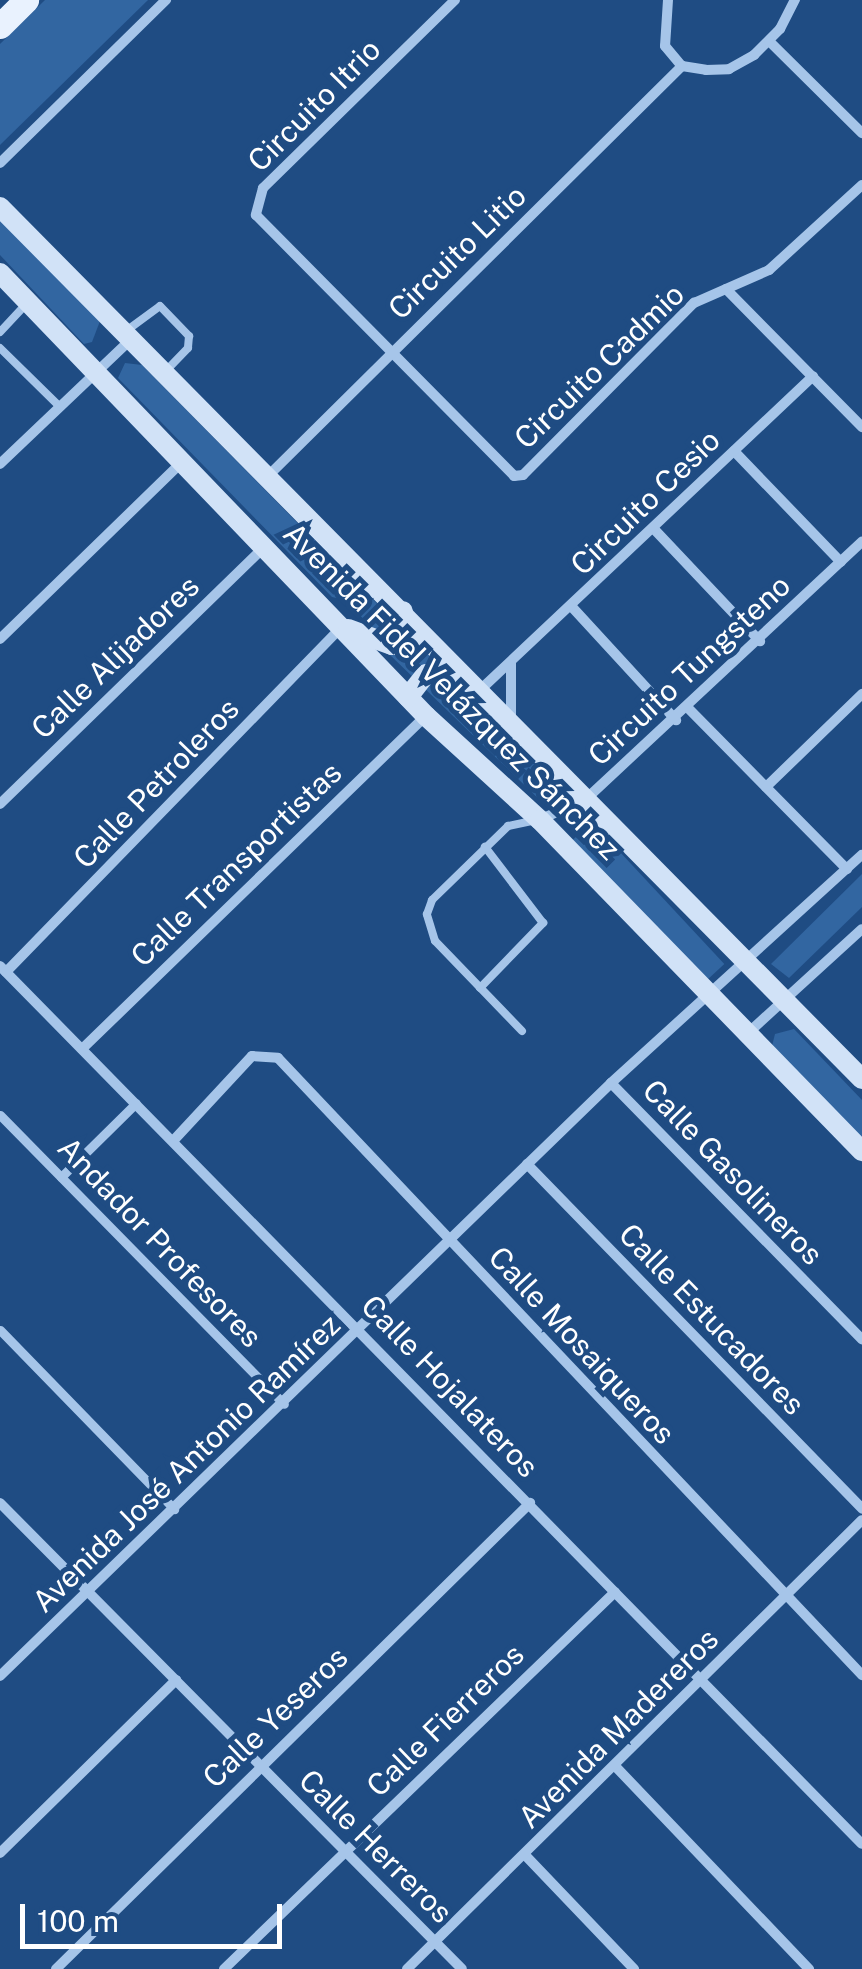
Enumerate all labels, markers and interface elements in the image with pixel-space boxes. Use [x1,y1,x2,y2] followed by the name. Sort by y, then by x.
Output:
[240,31,388,179] street label: Circuito Itrio
[381,177,533,327] street label: Circuito Litio
[507,276,691,456] street label: Circuito Cadmio
[563,422,727,582] street label: Circuito Cesio
[276,515,628,867] street label: Avenida Fidel Velázquez Sánchez
[581,567,797,773] street label: Circuito Tungsteno
[24,568,206,746] street label: Calle Alijadores
[66,690,246,876] street label: Calle Petroleros
[123,754,349,974] street label: Calle Transportistas
[636,1072,830,1272] street label: Calle Gasolineros
[50,1129,270,1355] street label: Andador Profesores
[612,1216,812,1422] street label: Calle Estucadores
[481,1239,683,1451] street label: Calle Mosaiqueros
[354,1287,546,1485] street label: Calle Hojalateros
[25,1306,347,1620] street label: Avenida José Antonio Ramírez
[511,1621,725,1835] street label: Avenida Madereros
[359,1636,531,1804] street label: Calle Fierreros
[195,1639,355,1795] street label: Calle Yeseros
[292,1762,460,1930] street label: Calle Herreros
[25,1884,288,1946] scale bar
[37,1903,119,1939] text: 100 m

